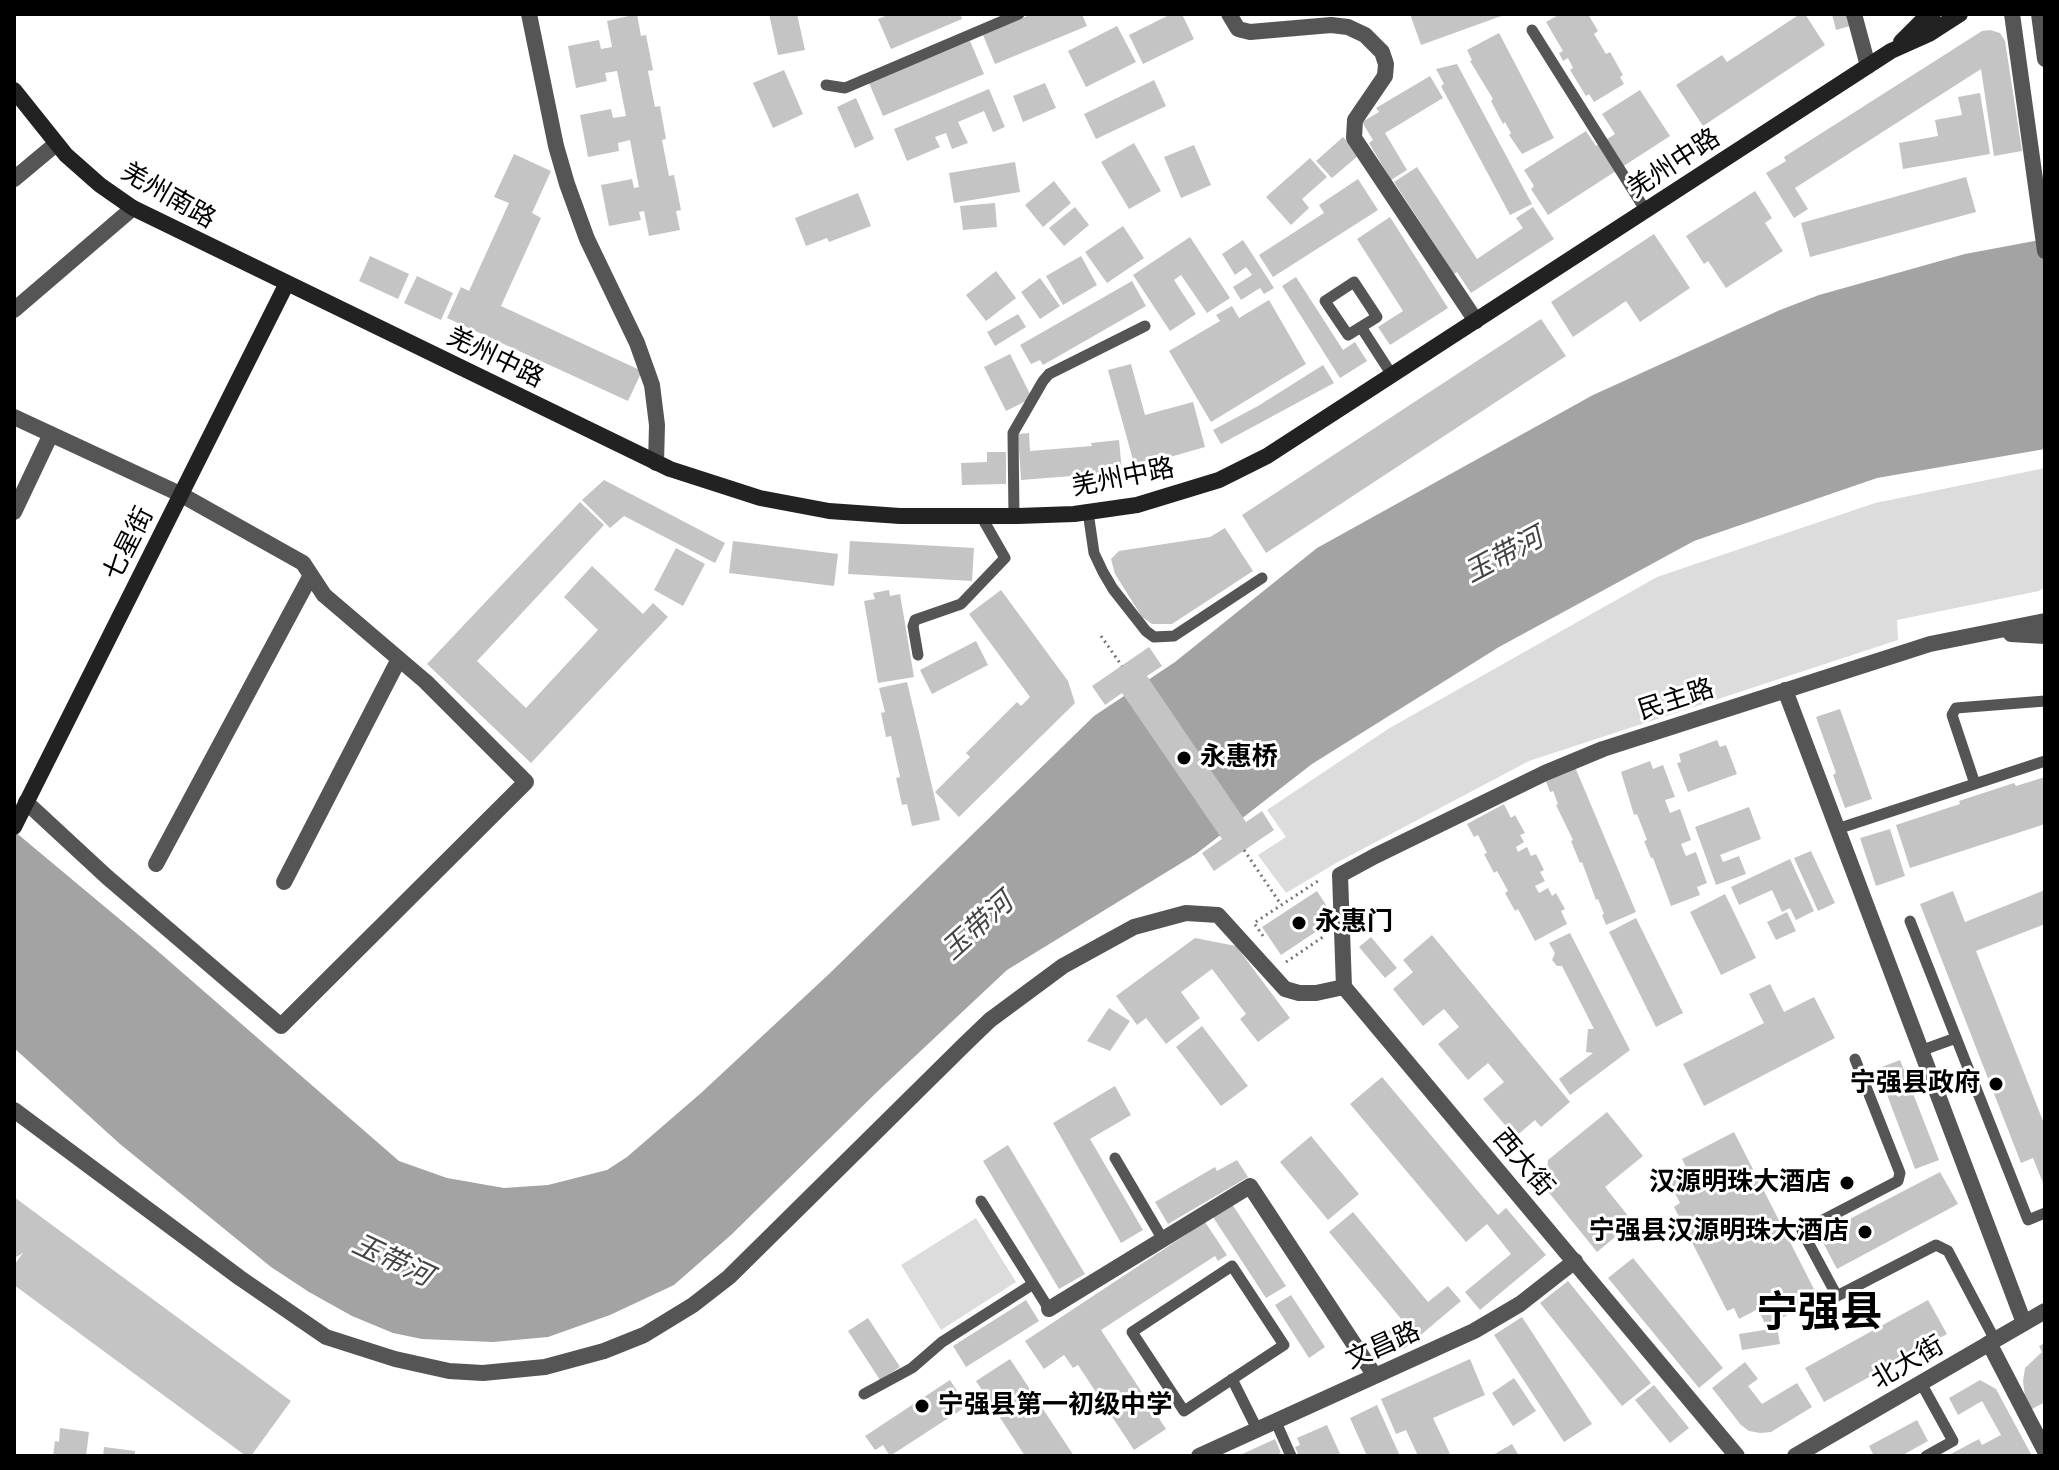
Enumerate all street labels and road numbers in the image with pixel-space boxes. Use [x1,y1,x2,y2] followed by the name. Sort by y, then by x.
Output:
[1622,123,1726,205] street label: 羌州中路
[115,156,221,236] street label: 羌州南路
[441,321,549,395] street label: 羌州中路
[1069,453,1177,503] street label: 羌州中路
[97,502,161,586] street label: 七星街
[1634,673,1718,727] street label: 民主路
[1486,1123,1560,1203] street label: 西大街
[1341,1316,1425,1376] street label: 文昌路
[1866,1330,1950,1396] street label: 北大街

